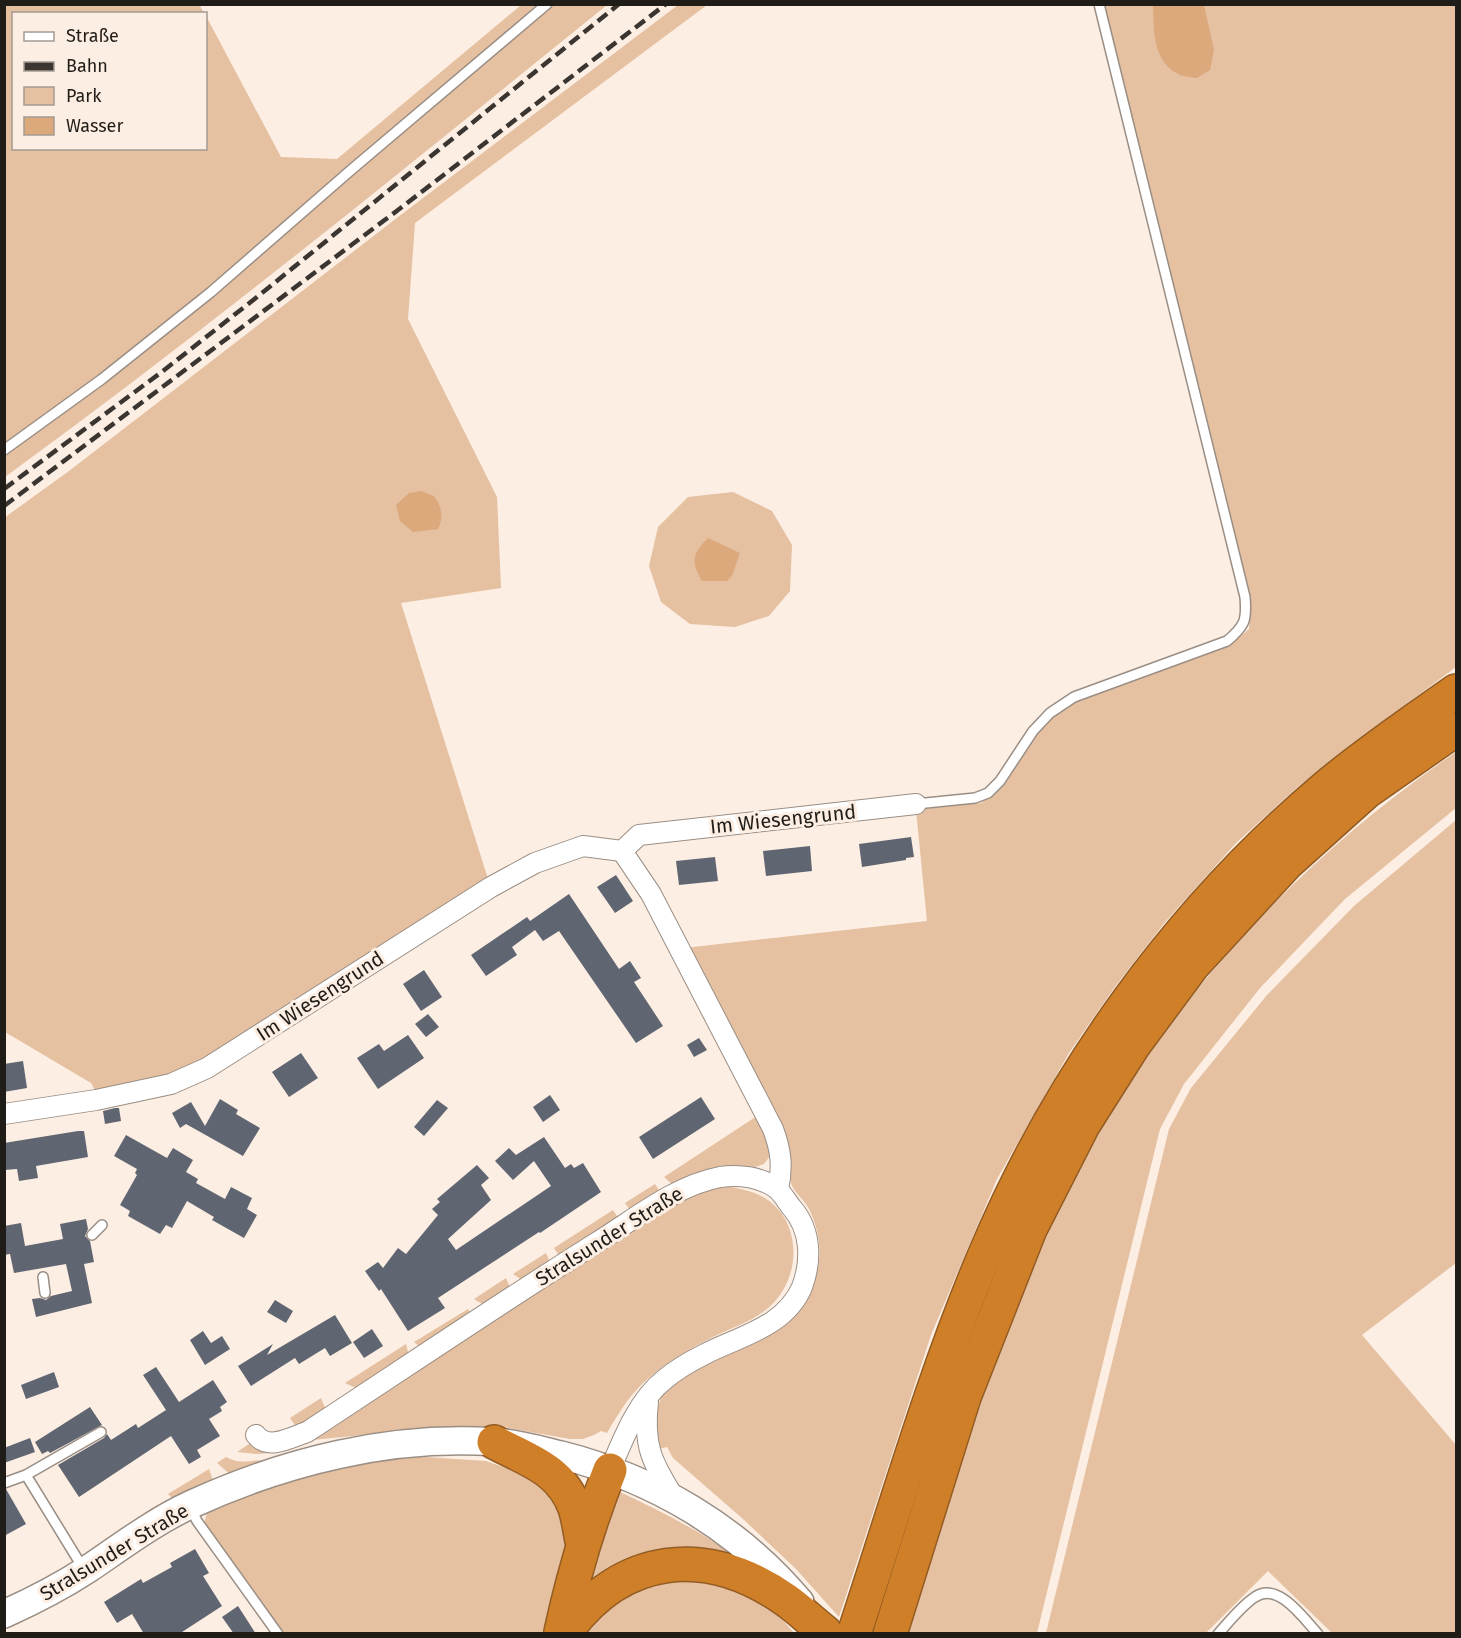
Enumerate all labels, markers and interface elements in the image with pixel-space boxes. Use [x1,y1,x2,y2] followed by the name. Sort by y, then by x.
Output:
[12,12,207,150] legend
[66,25,119,47] text: Straße
[66,55,108,77] text: Bahn
[66,85,102,107] text: Park
[66,115,123,137] text: Wasser
[709,799,857,839] street label: Im Wiesengrund
[252,946,388,1046] street label: Im Wiesengrund
[531,1181,687,1291] street label: Stralsunder Straße
[35,1498,193,1606] street label: Stralsunder Straße

